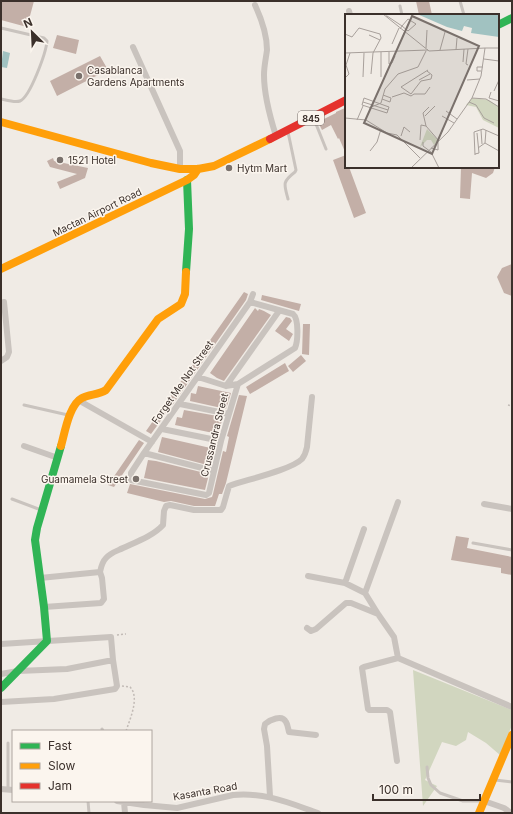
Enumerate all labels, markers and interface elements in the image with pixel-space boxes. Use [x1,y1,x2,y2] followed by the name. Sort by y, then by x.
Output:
[12,12,52,52] north arrow
[345,14,499,168] inset map
[21,15,35,31] text: N
[87,64,185,88] place label: Casablanca Gardens Apartments
[74,71,84,81] marker: Casablanca Gardens Apartments
[298,111,324,125] road number: 845
[68,154,116,166] place label: 1521 Hotel
[55,155,65,165] marker: 1521 Hotel
[237,162,288,174] place label: Hytm Mart
[224,163,234,173] marker: Hytm Mart
[51,185,143,239] street label: Mactan Airport Road
[149,338,216,426] street label: Forget Me Not Street
[198,391,230,478] street label: Crussandra Street
[41,473,129,485] place label: Guamamela Street
[131,474,141,484] marker: Guamamela Street
[12,730,152,802] legend
[48,738,72,753] text: Fast
[48,758,76,773] text: Slow
[373,776,480,802] scale bar
[48,778,72,793] text: Jam
[172,779,238,803] street label: Kasanta Road
[379,782,413,797] text: 100 m

